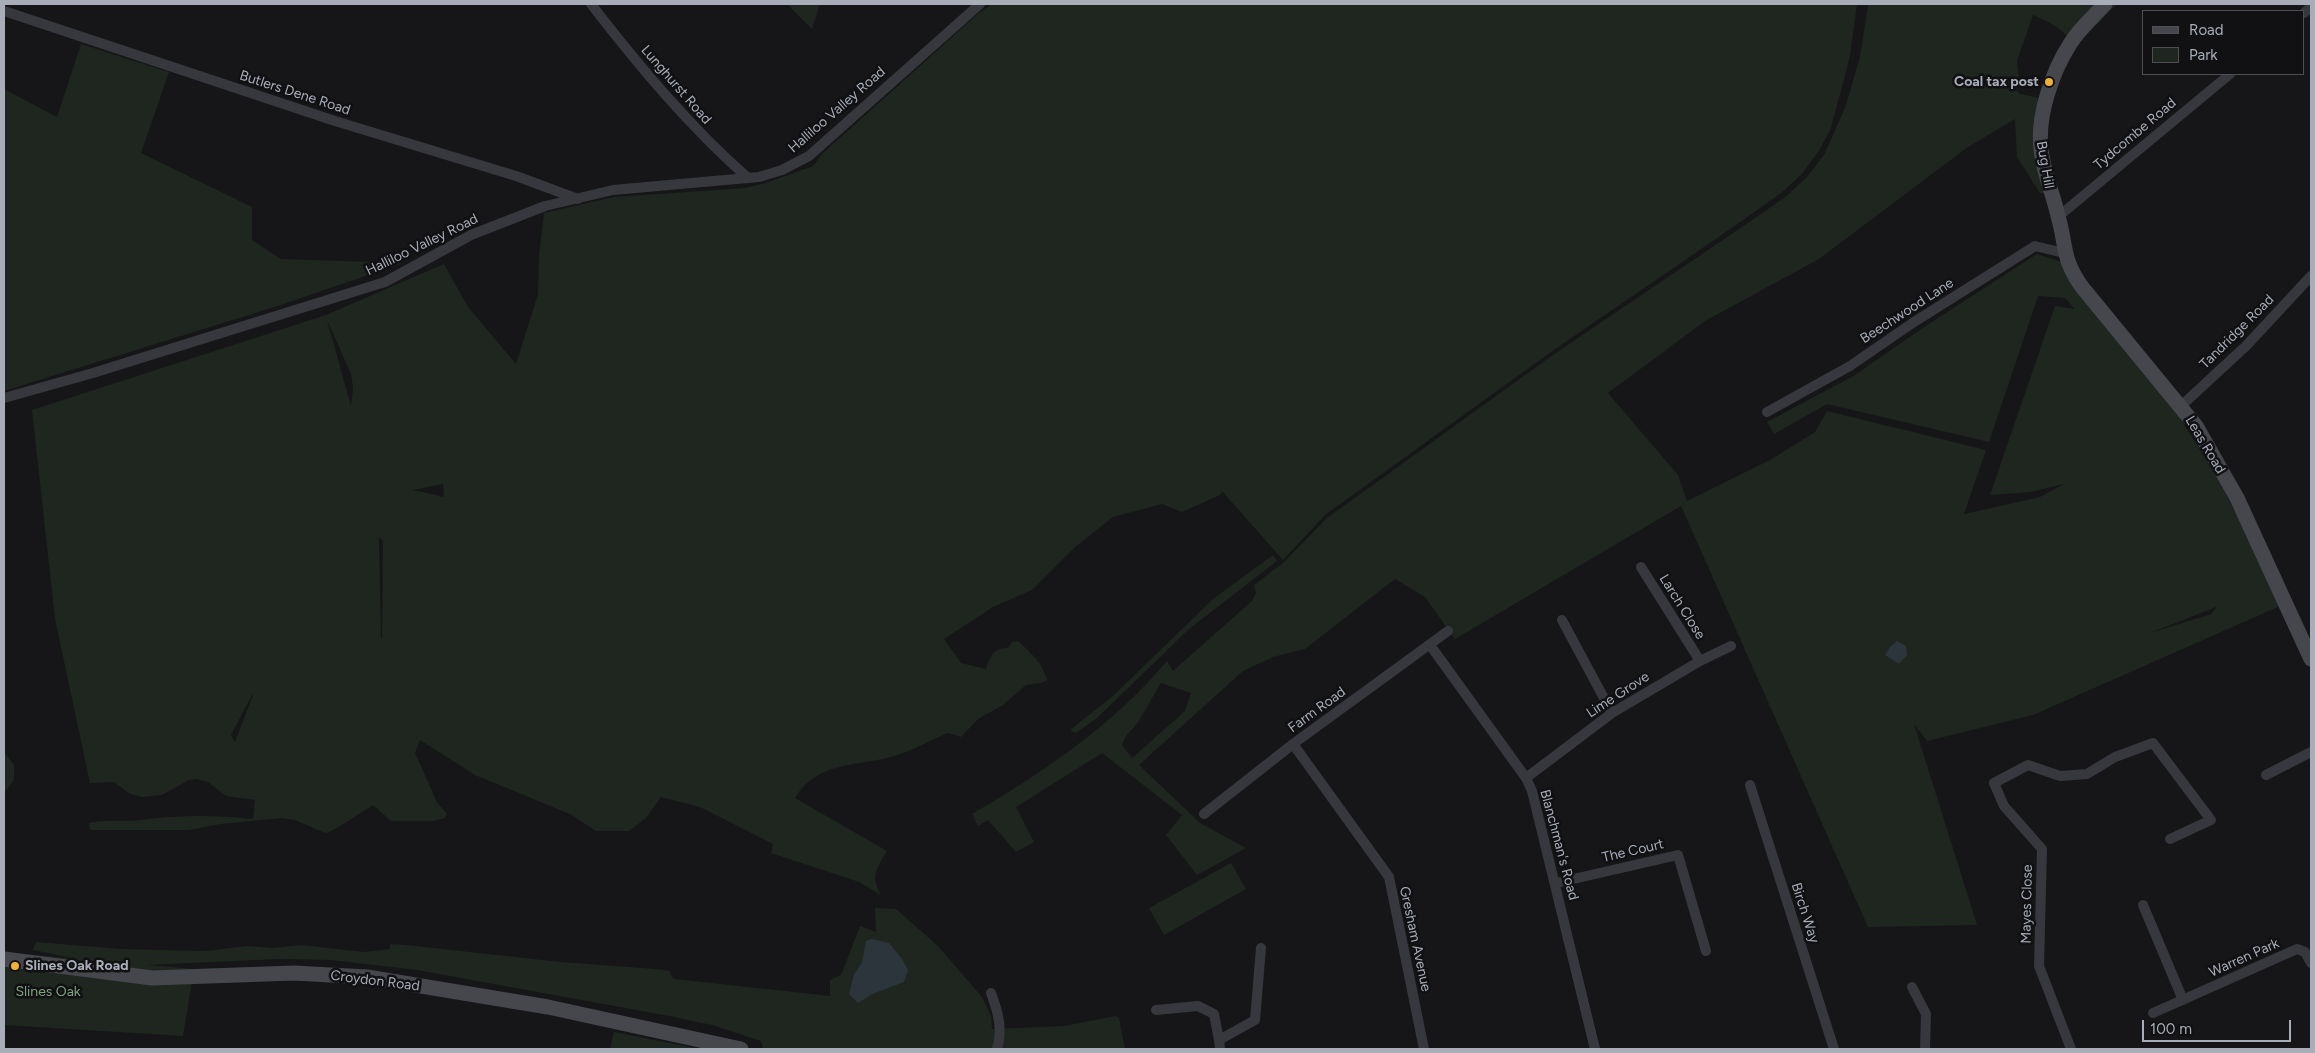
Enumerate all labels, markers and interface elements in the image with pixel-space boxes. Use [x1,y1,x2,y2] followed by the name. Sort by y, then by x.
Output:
[2142,10,2305,75] legend
[2189,21,2224,39] text: Road
[637,42,715,128] street label: Lunghurst Road
[2189,46,2218,64] text: Park
[785,63,889,157] street label: Halliloo Valley Road
[237,67,353,119] street label: Butlers Dene Road
[1954,74,2039,90] place label: Coal tax post
[2043,76,2055,88] marker: Coal tax post
[2090,95,2180,173] street label: Tydcombe Road
[2033,140,2057,190] street label: Bug Hill
[363,211,481,279] street label: Halliloo Valley Road
[1857,275,1957,347] street label: Beechwood Lane
[2196,291,2278,373] street label: Tandridge Road
[2181,413,2229,477] street label: Leas Road
[1655,571,1709,643] street label: Larch Close
[1583,668,1653,722] street label: Lime Grove
[1285,684,1349,736] street label: Farm Road
[1536,788,1582,902] street label: Blanchman's Road
[1601,836,1665,866] street label: The Court
[2018,864,2036,944] street label: Mayes Close
[1787,881,1823,945] street label: Birch Way
[1396,885,1434,993] street label: Gresham Avenue
[2206,935,2282,981] street label: Warren Park
[25,958,128,974] place label: Slines Oak Road
[9,960,21,972] marker: Slines Oak Road
[329,967,421,995] street label: Croydon Road
[15,984,81,1000] park label: Slines Oak
[2145,1010,2294,1042] scale bar
[2150,1020,2192,1038] text: 100 m

